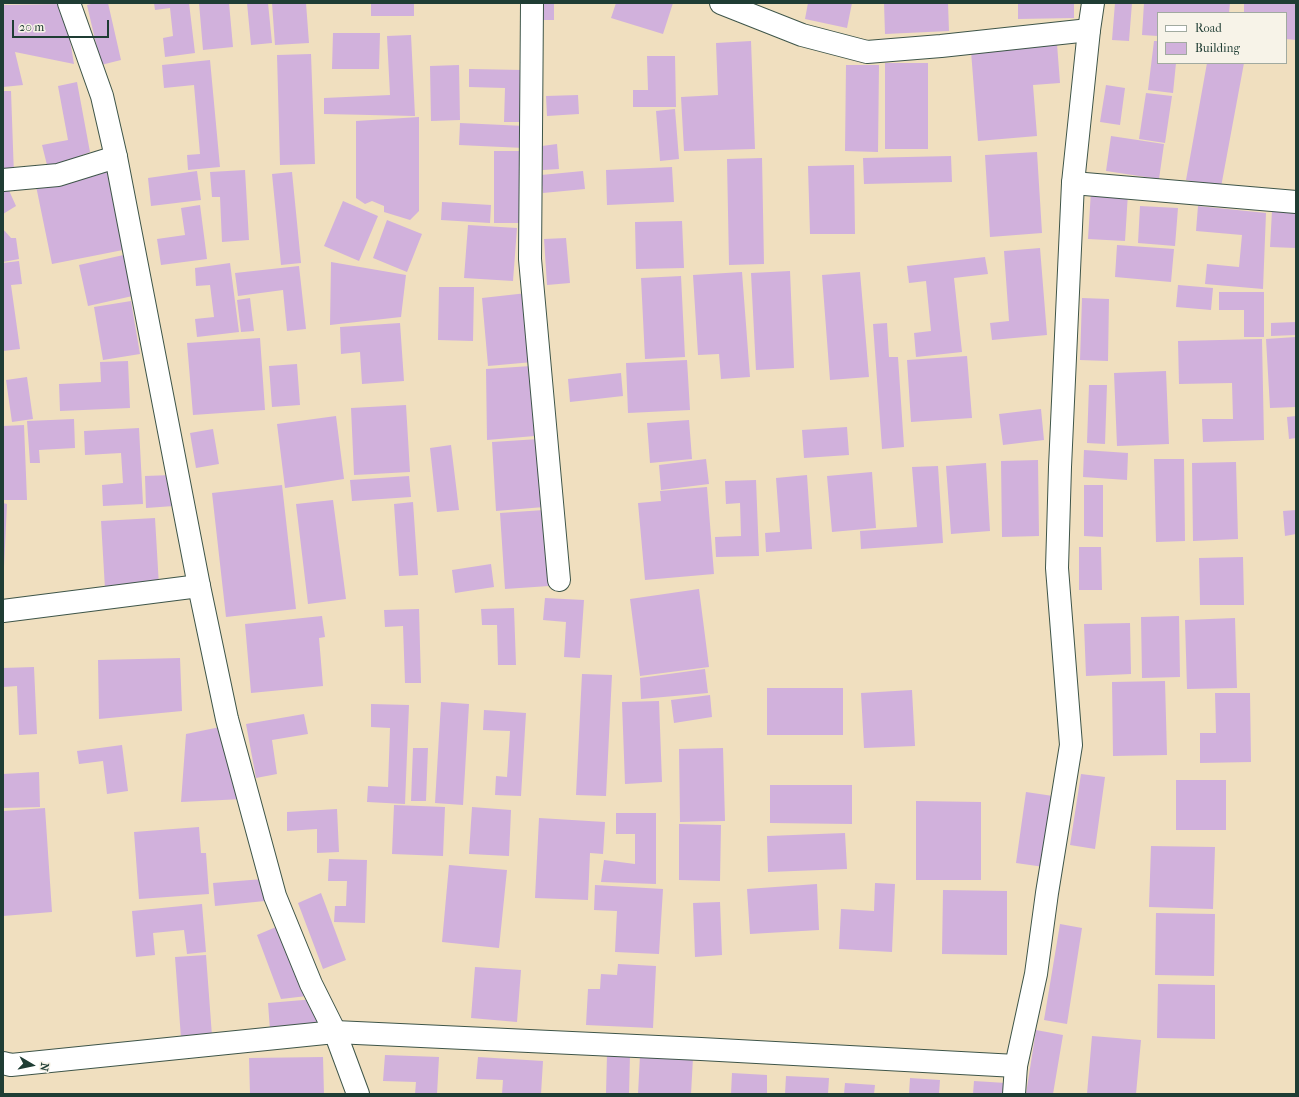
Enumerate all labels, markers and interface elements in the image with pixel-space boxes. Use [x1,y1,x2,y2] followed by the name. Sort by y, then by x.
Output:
[14,12,111,38] scale bar
[1157,12,1287,64] legend
[19,20,44,34] text: 20 m
[1195,21,1222,35] text: Road
[1195,41,1240,55] text: Building
[12,1045,52,1085] north arrow
[37,1062,51,1072] text: N

